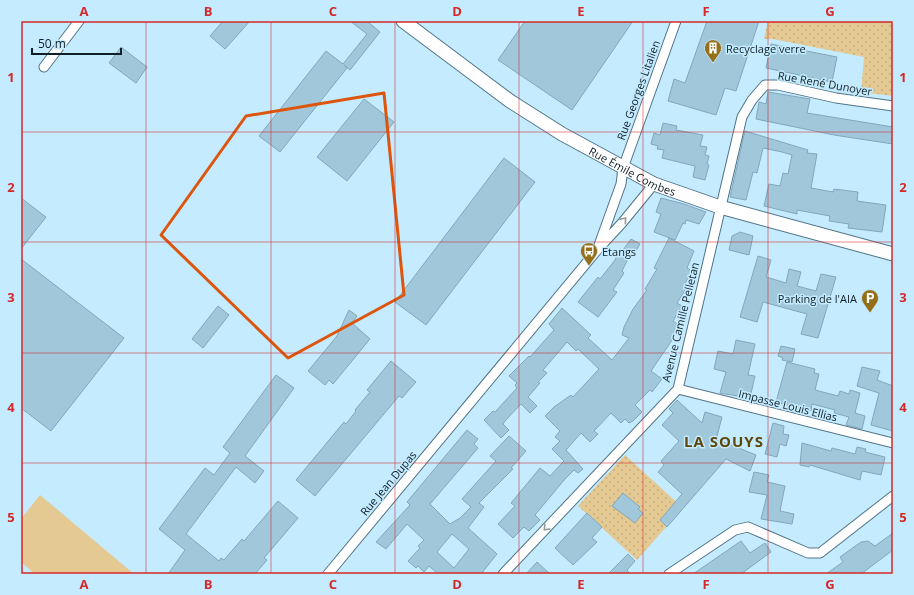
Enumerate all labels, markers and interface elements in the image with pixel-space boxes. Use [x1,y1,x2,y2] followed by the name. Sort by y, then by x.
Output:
[80,2,89,20] text: A
[204,2,213,20] text: B
[329,2,337,20] text: C
[452,2,462,20] text: D
[577,2,585,20] text: E
[702,2,710,20] text: F
[825,2,835,20] text: G
[32,30,121,56] scale bar
[38,35,66,52] text: 50 m
[613,38,663,142] street label: Rue Georges Litalien
[703,38,723,63] building icon: Recyclage verre
[726,41,806,56] place label: Recyclage verre
[777,67,874,99] street label: Rue René Dunoyer
[7,68,15,86] text: 1
[899,68,907,86] text: 1
[587,143,678,199] street label: Rue Émile Combes
[7,178,15,196] text: 2
[899,178,907,196] text: 2
[620,217,627,225] one-way arrow
[579,241,599,266] bus stop icon: Etangs
[602,244,636,259] place label: Etangs
[658,260,702,384] street label: Avenue Camille Pelletan
[7,288,15,306] text: 3
[860,288,880,313] parking icon: Parking de l'AIA
[899,288,907,306] text: 3
[778,291,857,306] place label: Parking de l'AIA
[737,385,839,425] street label: Impasse Louis Ellias
[7,398,15,416] text: 4
[899,398,907,416] text: 4
[684,431,764,451] district label: LA SOUYS
[356,447,420,519] street label: Rue Jean Dupas
[7,508,15,526] text: 5
[899,508,907,526] text: 5
[543,523,551,531] one-way arrow
[80,575,89,593] text: A
[204,575,213,593] text: B
[329,575,337,593] text: C
[452,575,462,593] text: D
[577,575,585,593] text: E
[702,575,710,593] text: F
[825,575,835,593] text: G

